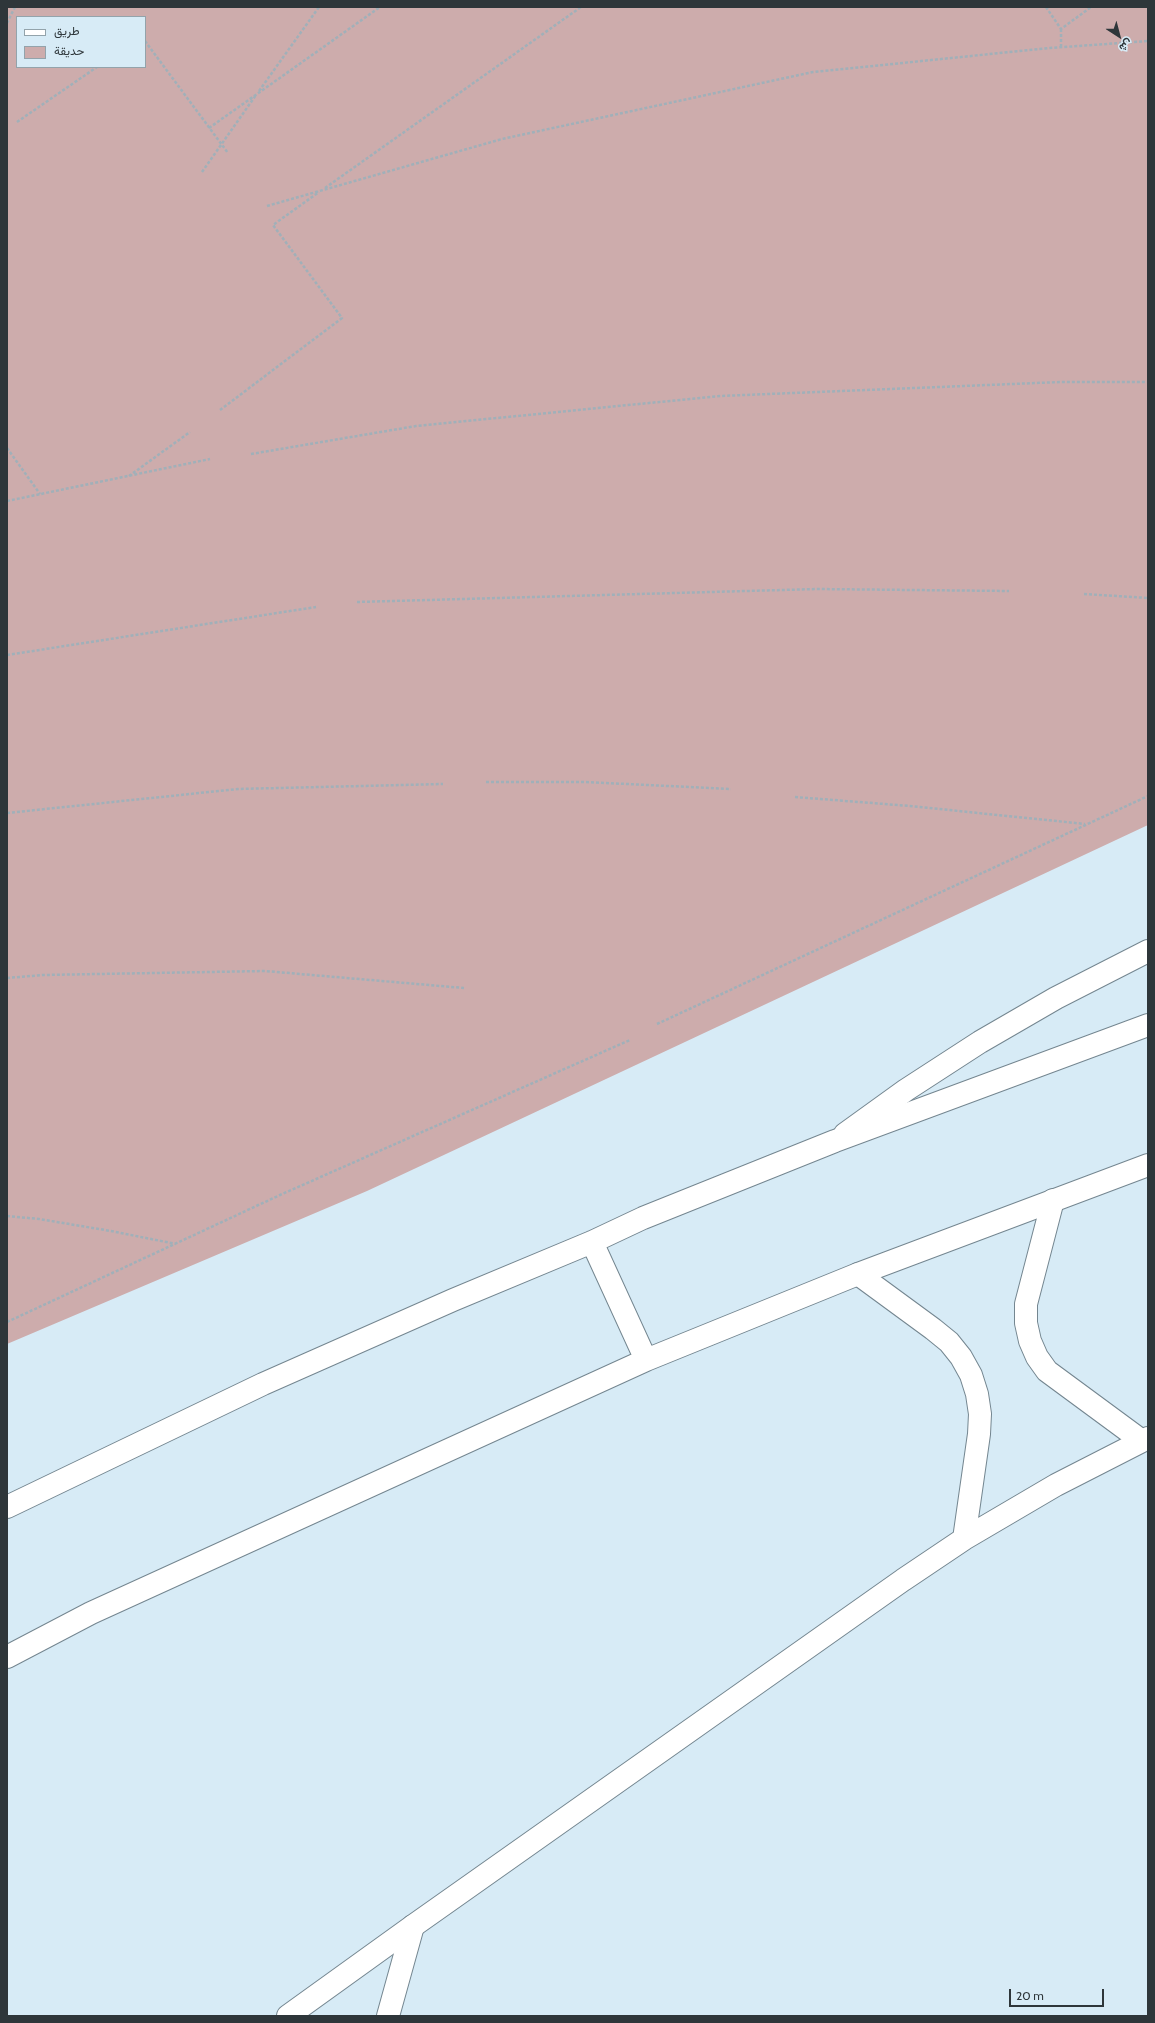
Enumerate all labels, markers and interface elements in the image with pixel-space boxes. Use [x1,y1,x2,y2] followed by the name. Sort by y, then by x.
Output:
[16,16,146,68] legend
[1099,16,1139,56] north arrow
[54,23,79,38] text: طريق
[1117,36,1136,55] text: ش
[54,43,84,58] text: حديقة
[1011,1981,1106,2007] scale bar
[1016,1988,1044,2003] text: 20 m

